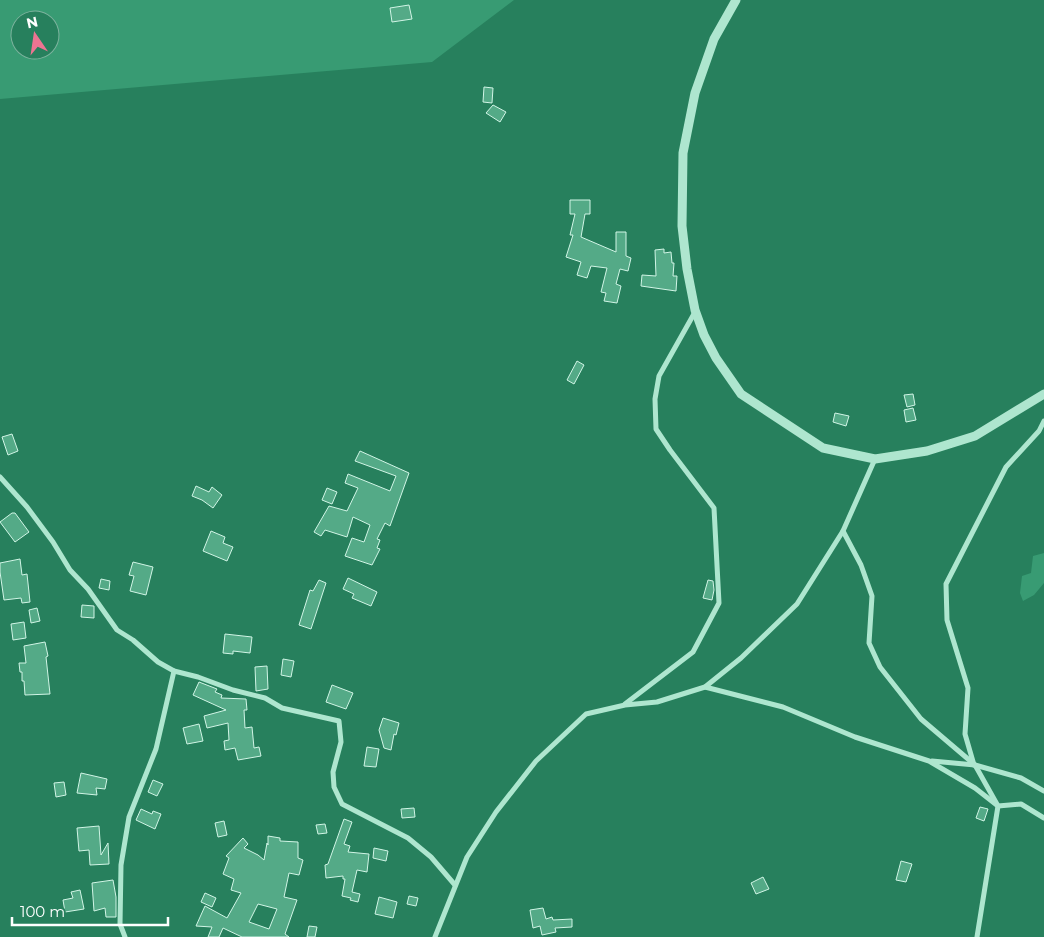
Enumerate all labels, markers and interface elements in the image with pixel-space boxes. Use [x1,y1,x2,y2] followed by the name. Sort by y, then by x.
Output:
[10,10,60,60] north arrow
[25,12,40,32] text: N
[12,894,169,926] scale bar
[20,902,65,921] text: 100 m

